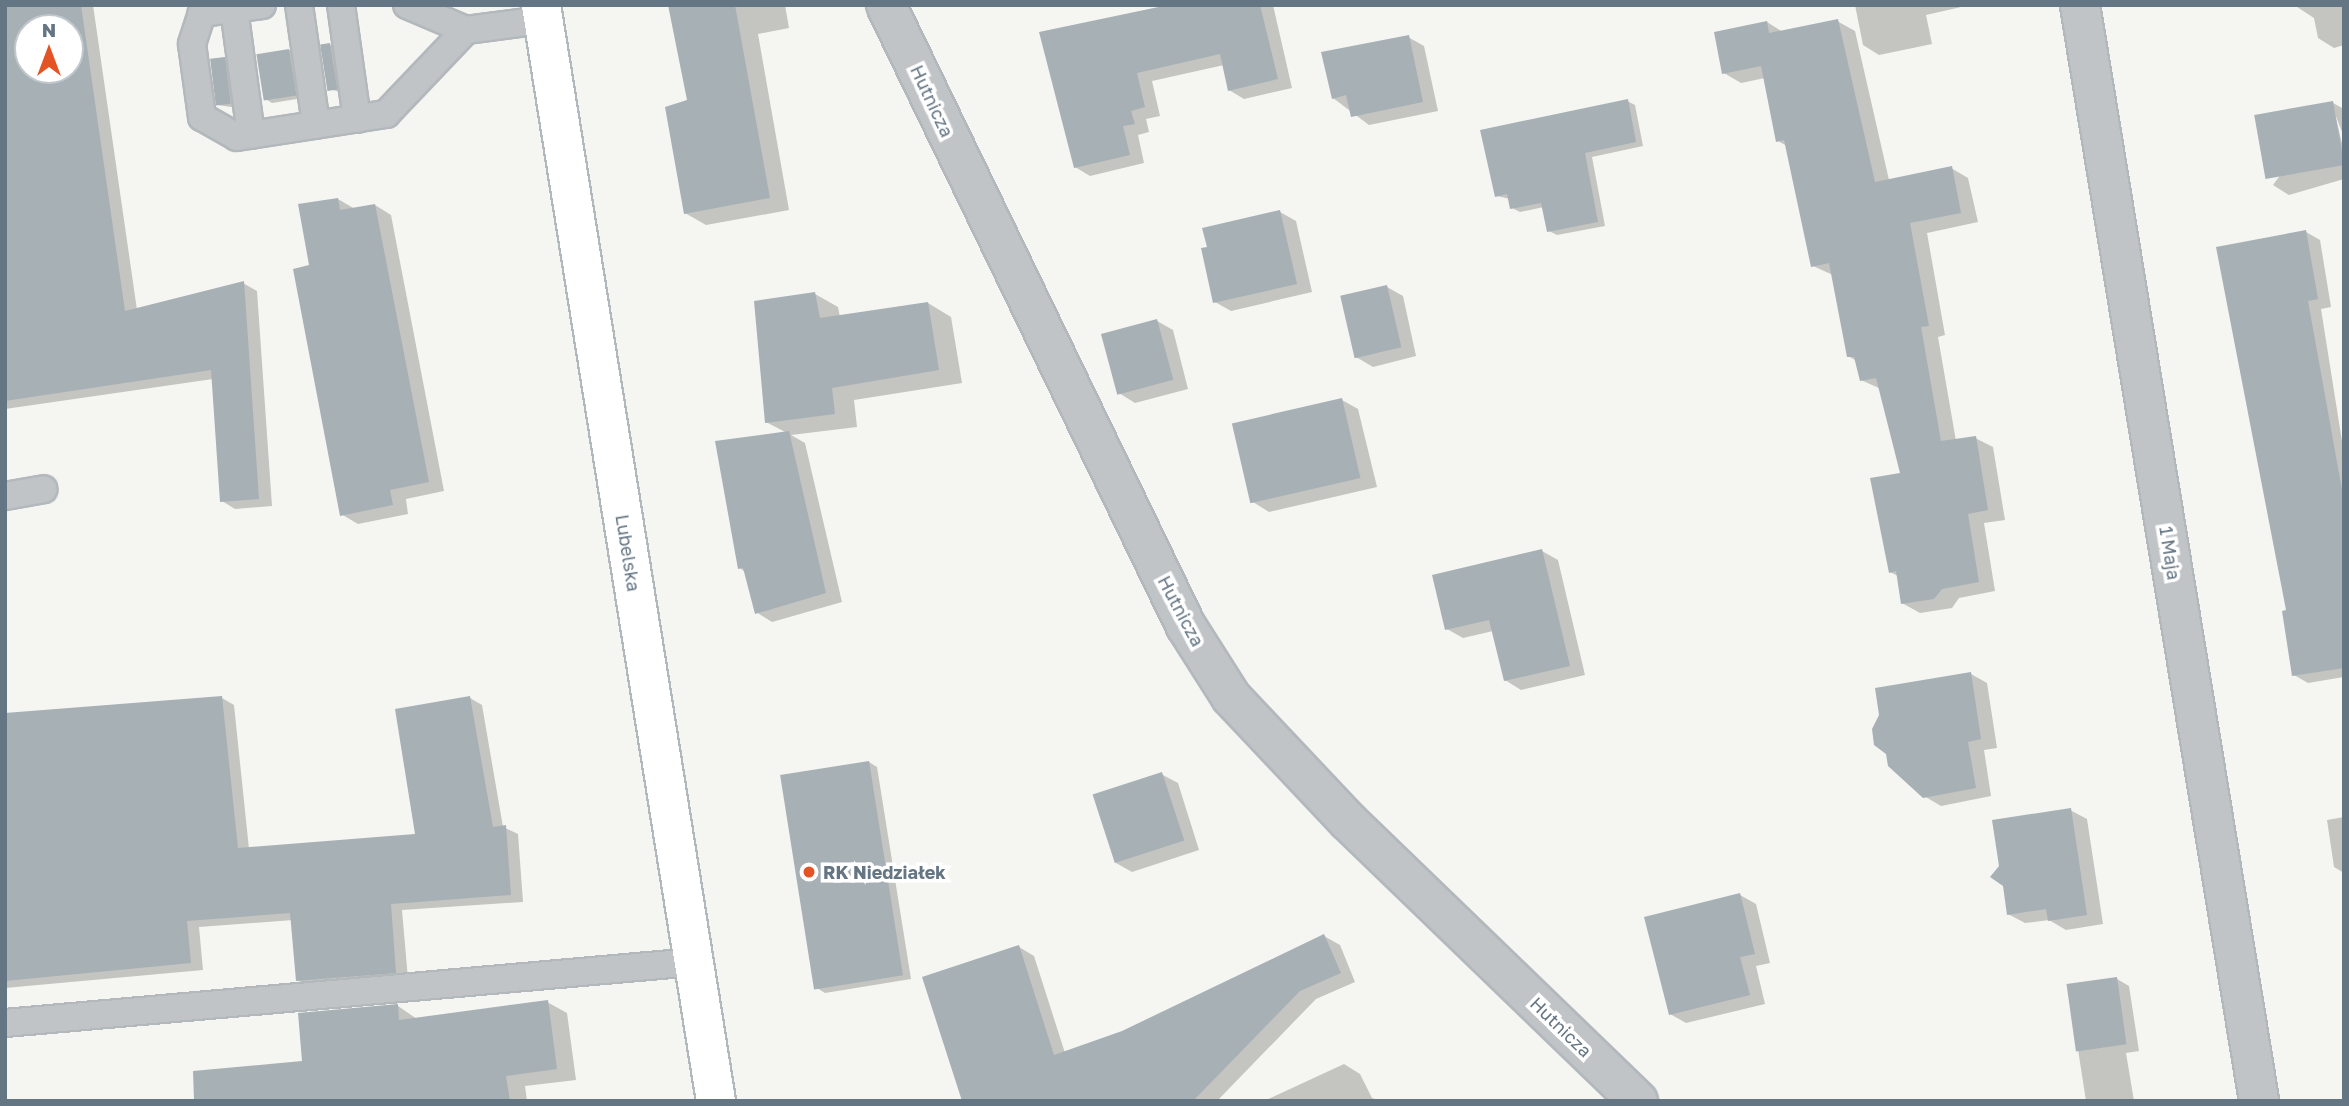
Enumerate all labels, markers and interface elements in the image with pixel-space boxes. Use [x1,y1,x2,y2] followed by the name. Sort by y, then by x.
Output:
[14,14,84,84] north arrow
[42,18,56,41] text: N
[906,62,958,140] street label: Hutnicza
[611,513,645,593] street label: Lubelska
[2155,525,2185,581] street label: 1 Maja
[1153,572,1209,650] street label: Hutnicza
[823,861,946,883] place label: RK Niedziałek
[801,864,817,880] marker: RK Niedziałek
[1526,993,1596,1061] street label: Hutnicza

